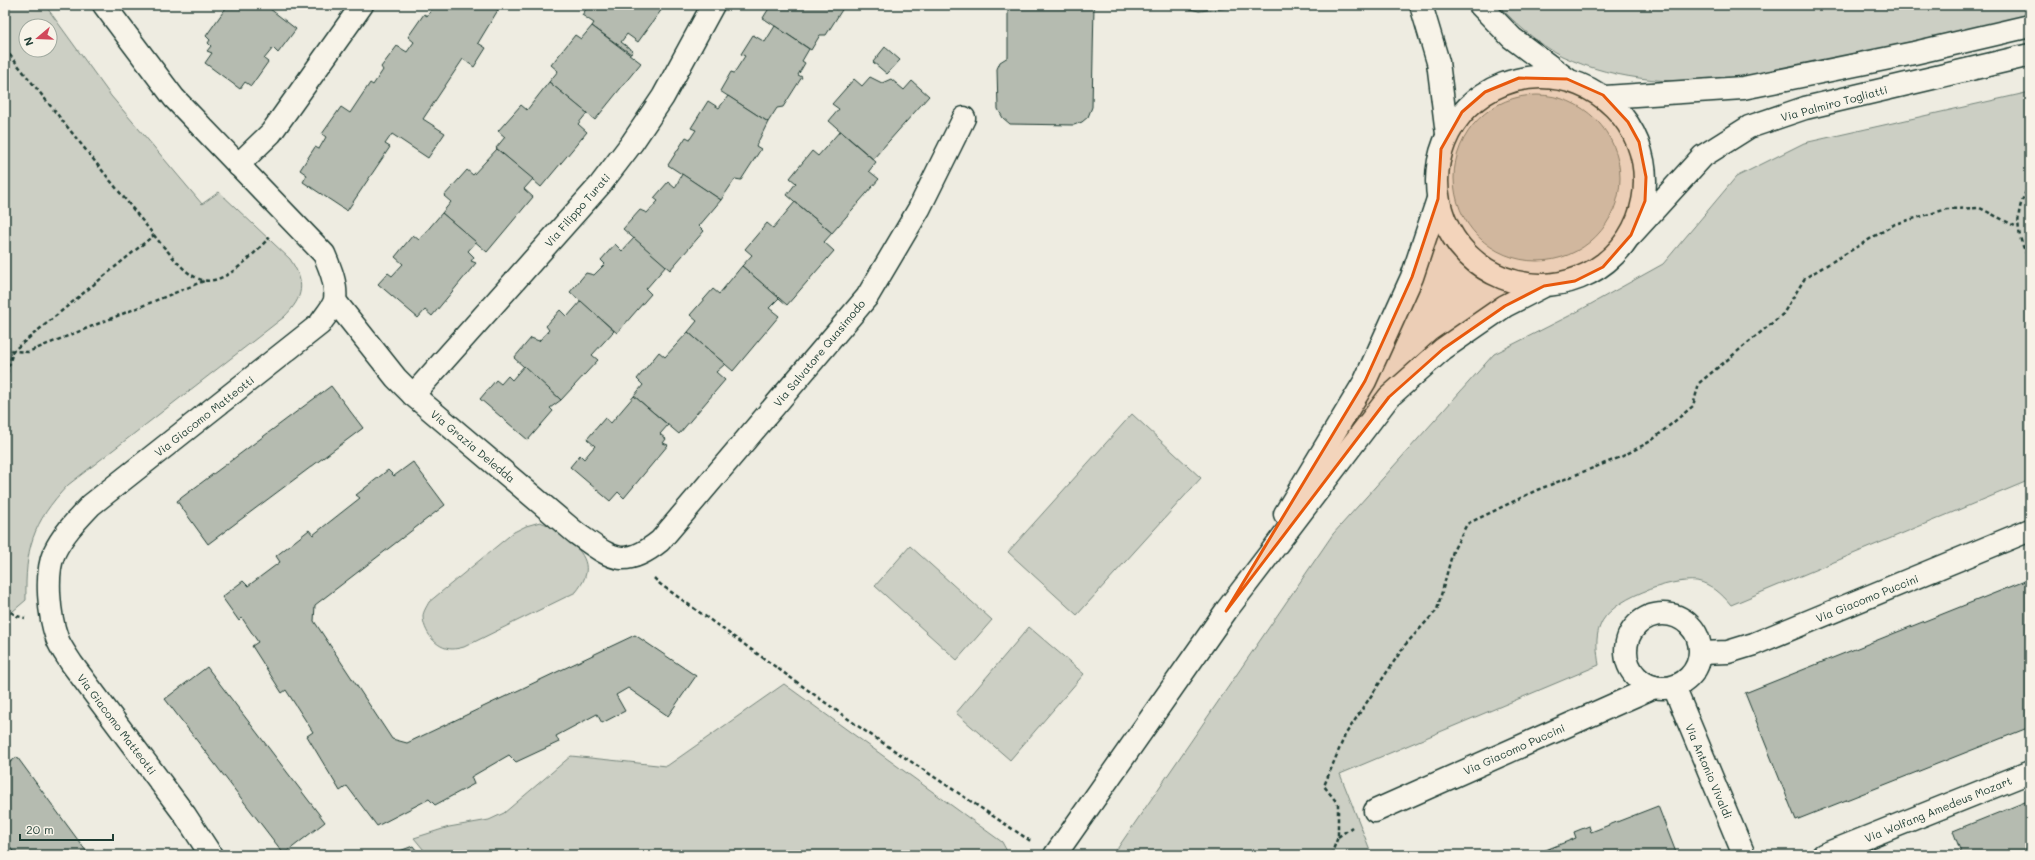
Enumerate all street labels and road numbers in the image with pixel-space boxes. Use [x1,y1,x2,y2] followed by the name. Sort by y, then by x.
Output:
[1779,82,1889,124] street label: Via Palmiro Togliatti
[541,170,613,250] street label: Via Filippo Turati
[770,296,869,410] street label: Via Salvatore Quasimodo
[151,372,257,460] street label: Via Giacomo Matteotti
[428,406,519,486] street label: Via Grazia Deledda
[1813,571,1921,625] street label: Via Giacomo Puccini
[74,671,160,777] street label: Via Giacomo Matteotti
[1461,720,1567,778] street label: Via Giacomo Puccini
[1682,721,1736,821] street label: Via Antonio Vivaldi
[1862,773,2014,845] street label: Via Wolfang Amedeus Mozart

